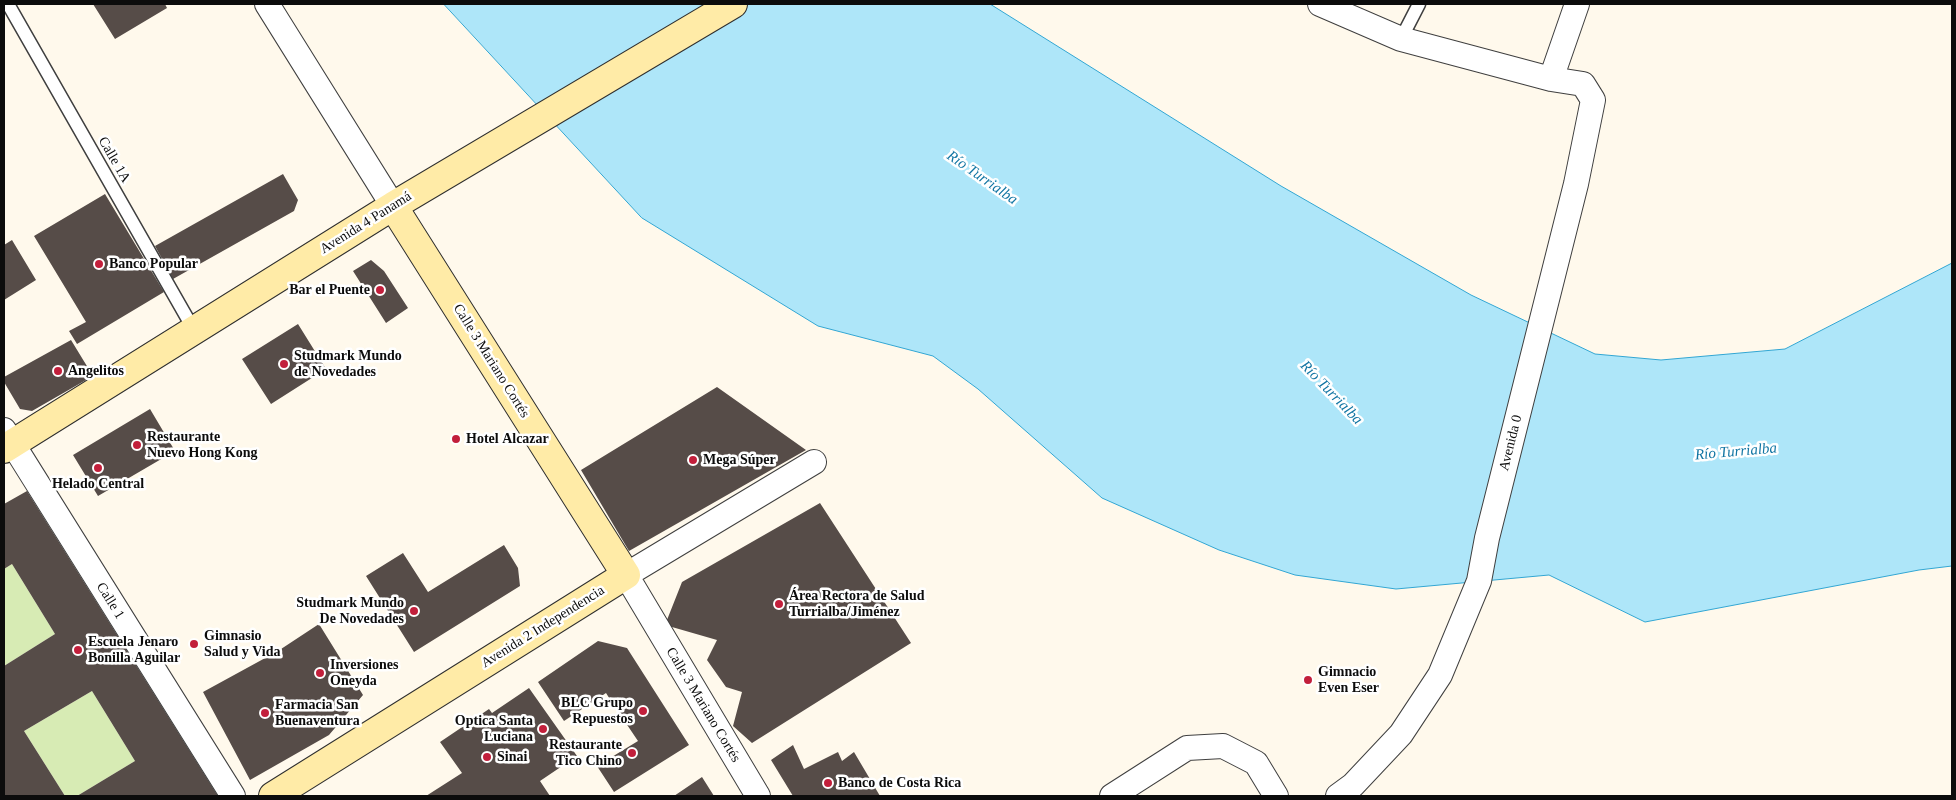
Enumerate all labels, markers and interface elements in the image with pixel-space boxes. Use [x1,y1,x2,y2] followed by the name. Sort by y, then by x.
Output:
[94,134,134,186] street label: Calle 1A
[943,147,1021,209] water label: Río Turrialba
[317,188,415,258] street label: Avenida 4 Panamá
[109,256,198,272] place label: Banco Popular
[93,258,105,270] marker: Banco Popular
[289,282,370,298] place label: Bar el Puente
[374,284,386,296] marker: Bar el Puente
[449,301,533,421] street label: Calle 3 Mariano Cortés
[294,348,402,381] place label: Studmark Mundo de Novedades
[1296,357,1366,429] water label: Río Turrialba
[278,358,290,370] marker: Studmark Mundo de Novedades
[68,363,124,379] place label: Angelitos
[52,365,64,377] marker: Angelitos
[1496,413,1526,473] street label: Avenida 0
[147,429,257,462] place label: Restaurante Nuevo Hong Kong
[466,431,549,447] place label: Hotel Alcazar
[450,433,462,445] marker: Hotel Alcazar
[131,439,143,451] marker: Restaurante Nuevo Hong Kong
[1694,439,1778,465] water label: Río Turrialba
[703,452,776,468] place label: Mega Súper
[687,454,699,466] marker: Mega Súper
[92,462,104,474] marker: Helado Central
[52,476,144,492] place label: Helado Central
[92,580,128,622] street label: Calle 1
[478,582,608,672] street label: Avenida 2 Independencia
[789,588,924,620] place label: Área Rectora de Salud Turrialba/Jiménez
[296,595,404,628] place label: Studmark Mundo De Novedades
[773,598,785,610] marker: Área Rectora de Salud Turrialba/Jiménez
[408,605,420,617] marker: Studmark Mundo De Novedades
[204,628,281,660] place label: Gimnasio Salud y Vida
[88,634,180,666] place label: Escuela Jenaro Bonilla Aguilar
[188,638,200,650] marker: Gimnasio Salud y Vida
[72,644,84,656] marker: Escuela Jenaro Bonilla Aguilar
[662,645,744,765] street label: Calle 3 Mariano Cortés
[330,657,398,690] place label: Inversiones Oneyda
[1318,664,1379,696] place label: Gimnacio Even Eser
[314,667,326,679] marker: Inversiones Oneyda
[1302,674,1314,686] marker: Gimnacio Even Eser
[561,695,633,728] place label: BLC Grupo Repuestos
[275,697,360,730] place label: Farmacia San Buenaventura
[637,705,649,717] marker: BLC Grupo Repuestos
[259,707,271,719] marker: Farmacia San Buenaventura
[455,713,533,746] place label: Optica Santa Luciana
[537,723,549,735] marker: Optica Santa Luciana
[549,737,622,770] place label: Restaurante Tico Chino
[626,747,638,759] marker: Restaurante Tico Chino
[497,749,527,765] place label: Sinai
[481,751,493,763] marker: Sinai
[838,775,961,791] place label: Banco de Costa Rica
[822,777,834,789] marker: Banco de Costa Rica

